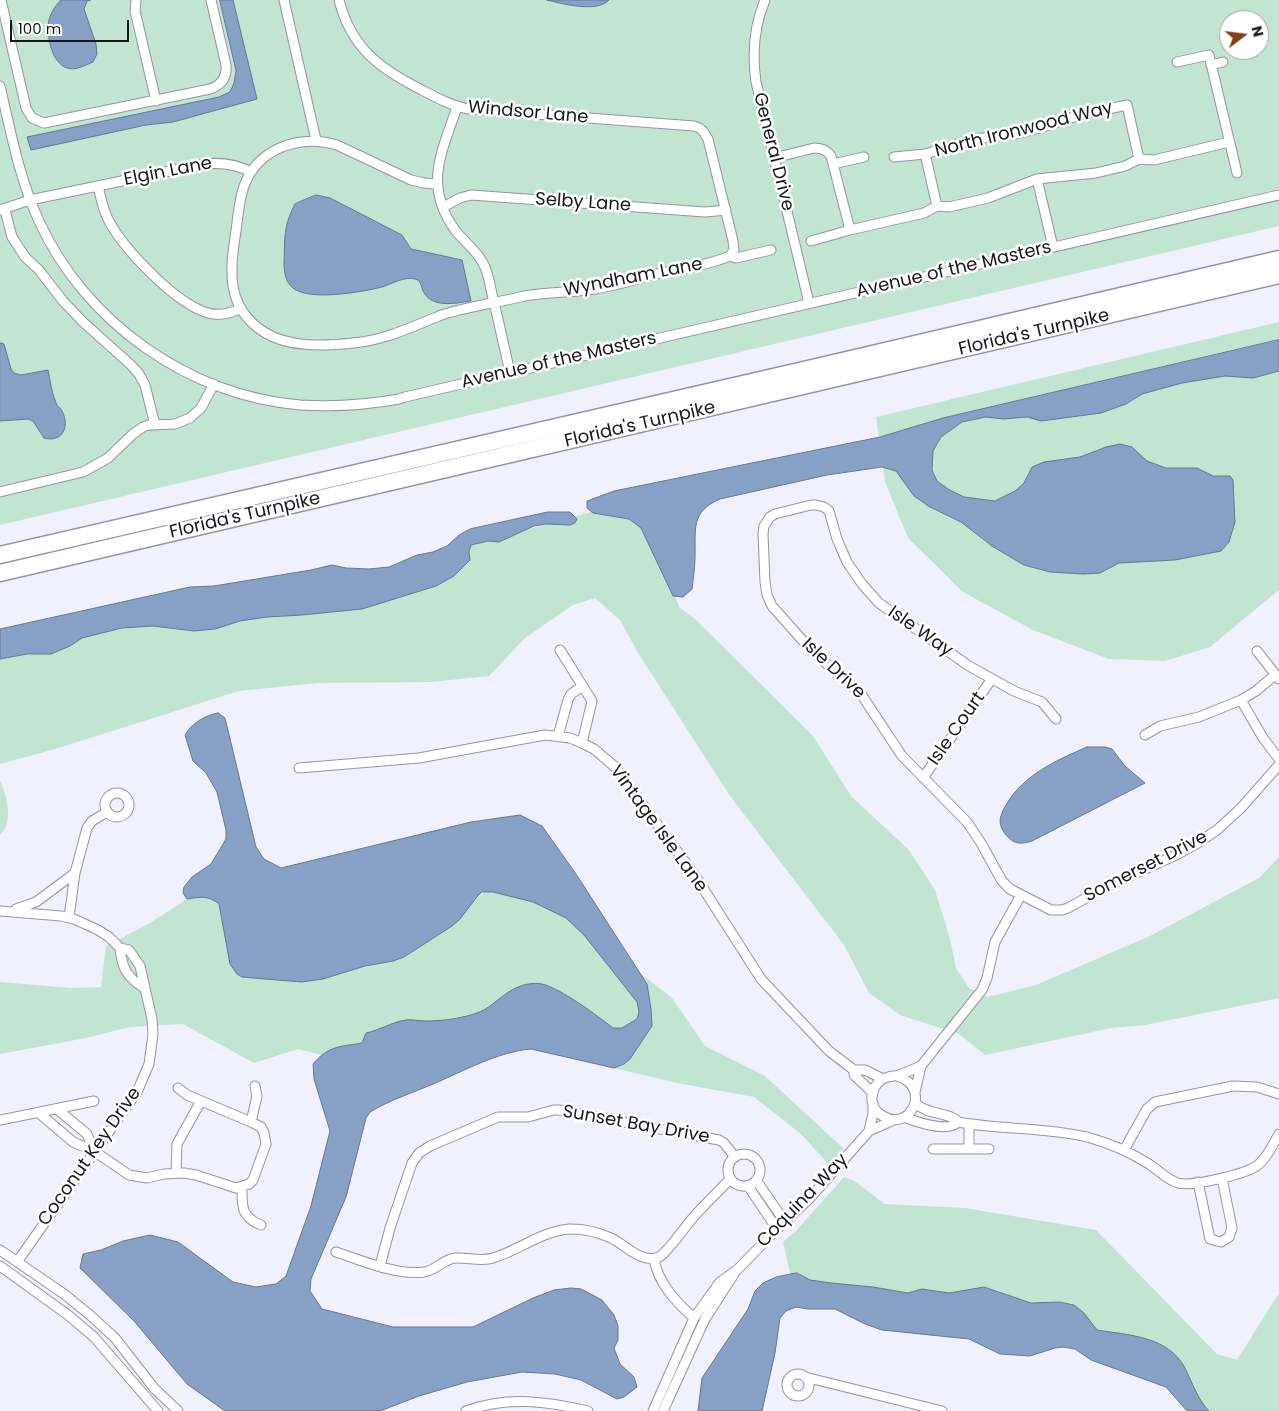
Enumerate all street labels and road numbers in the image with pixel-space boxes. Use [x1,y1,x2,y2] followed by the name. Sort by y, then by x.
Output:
[748,91,798,213] street label: General Drive
[467,97,589,129] street label: Windsor Lane
[933,97,1115,163] street label: North Ironwood Way
[122,153,214,191] street label: Elgin Lane
[534,189,632,217] street label: Selby Lane
[854,237,1054,303] street label: Avenue of the Masters
[562,254,704,302] street label: Wyndham Lane
[957,305,1111,361] street label: Florida's Turnpike
[459,328,659,394] street label: Avenue of the Masters
[563,397,717,453] street label: Florida's Turnpike
[168,488,322,544] street label: Florida's Turnpike
[883,602,957,662] street label: Isle Way
[797,634,869,704] street label: Isle Drive
[924,688,990,770] street label: Isle Court
[605,761,711,897] street label: Vintage Isle Lane
[1081,827,1211,907] street label: Somerset Drive
[34,1084,146,1230] street label: Coconut Key Drive
[561,1101,711,1149] street label: Sunset Bay Drive
[753,1150,853,1252] street label: Coquina Way

